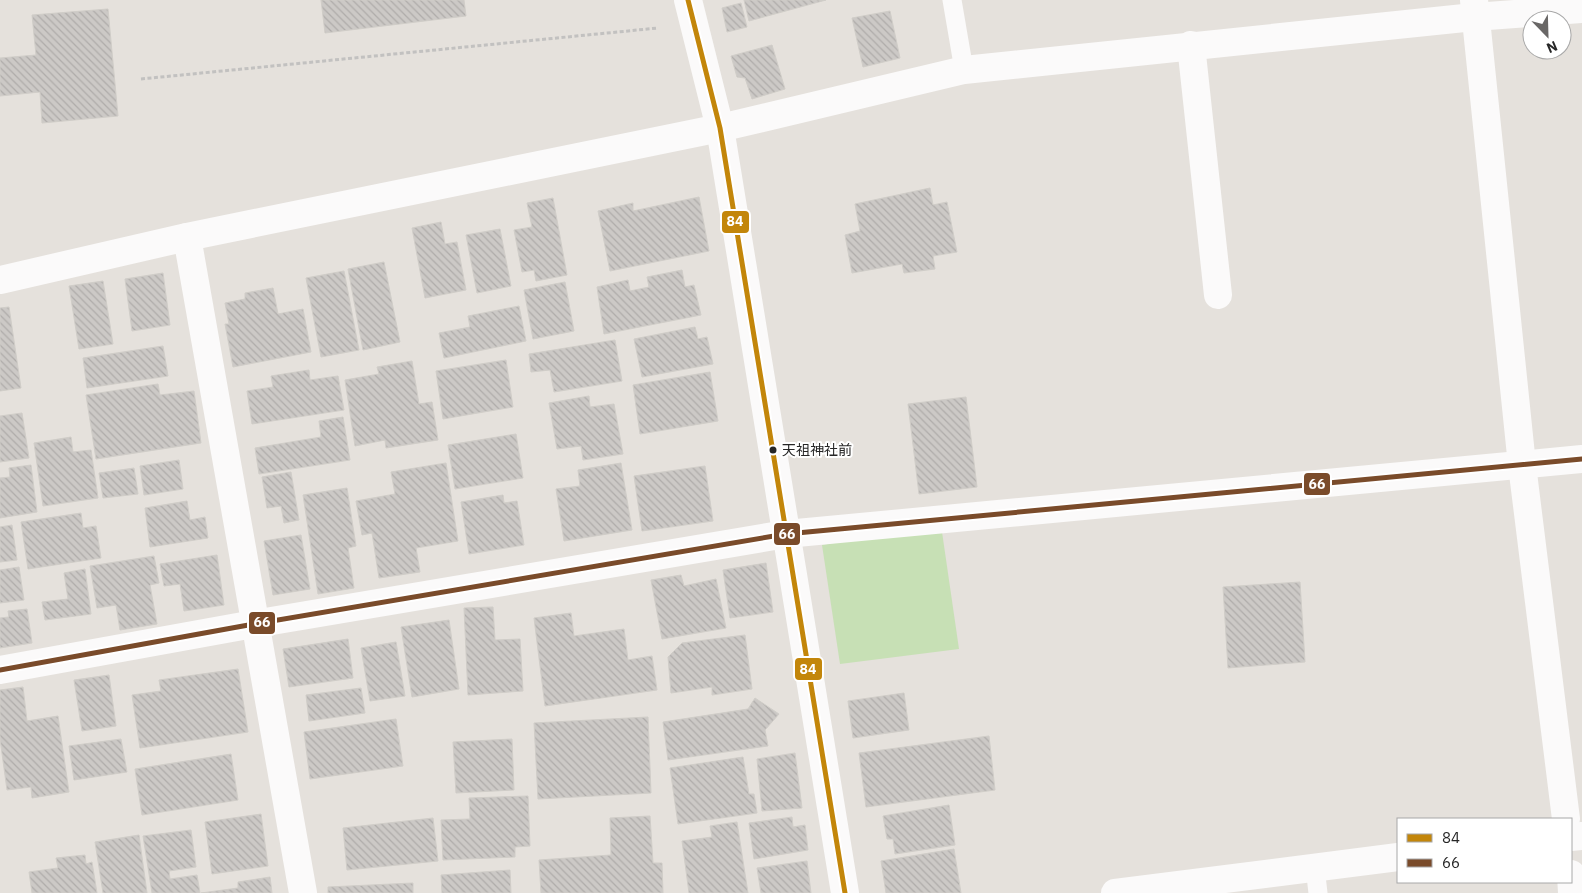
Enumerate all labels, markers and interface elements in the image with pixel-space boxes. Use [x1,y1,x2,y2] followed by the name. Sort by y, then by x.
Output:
[1522,10,1572,60] north arrow
[1544,37,1560,57] text: N
[721,210,750,234] line badge: 84
[727,212,743,230] text: 84
[782,441,852,459] place label: 天祖神社前
[768,445,778,455] marker: 天祖神社前
[1303,472,1331,496] line badge: 66
[1309,475,1325,493] text: 66
[773,522,801,546] line badge: 66
[779,525,795,543] text: 66
[248,611,276,635] line badge: 66
[254,613,270,631] text: 66
[794,657,823,681] line badge: 84
[800,660,816,678] text: 84
[1397,818,1572,883] legend
[1442,828,1460,847] text: 84
[1442,853,1460,872] text: 66

